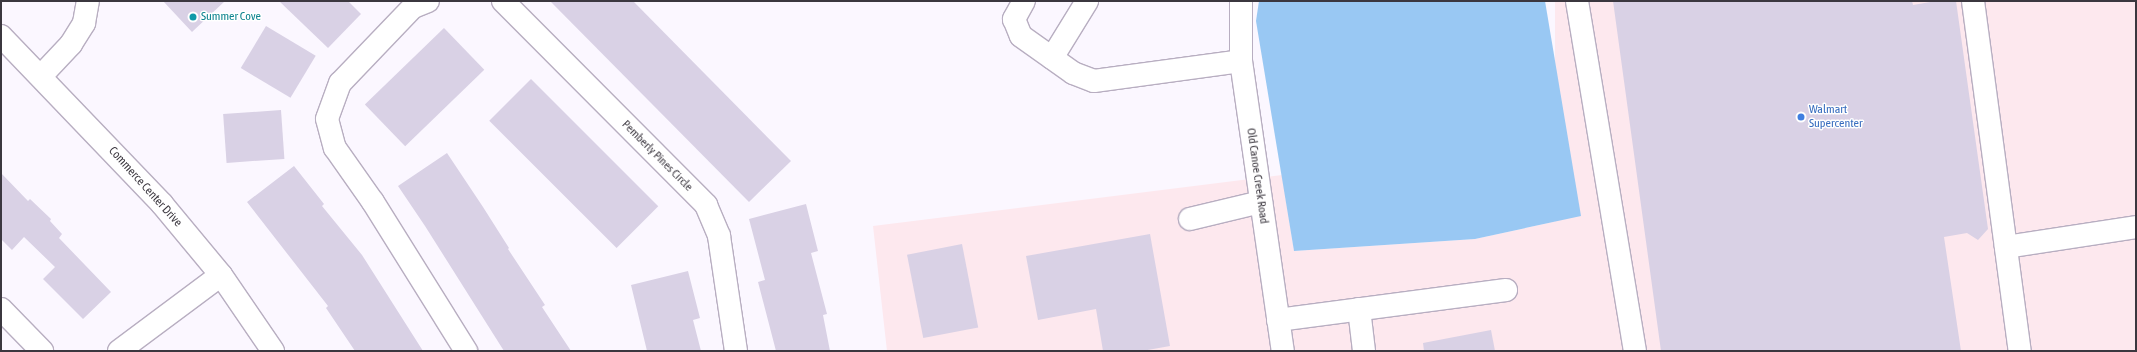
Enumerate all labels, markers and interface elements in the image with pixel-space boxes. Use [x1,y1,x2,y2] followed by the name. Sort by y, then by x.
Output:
[201,10,261,24] place label: Summer Cove
[188,12,198,22] marker: Summer Cove
[1809,103,1863,131] place label: Walmart Supercenter
[1796,112,1806,122] marker: Walmart Supercenter
[619,118,695,194] street label: Pemberly Pines Circle
[1243,127,1271,225] street label: Old Canoe Creek Road
[105,144,185,230] street label: Commerce Center Drive

